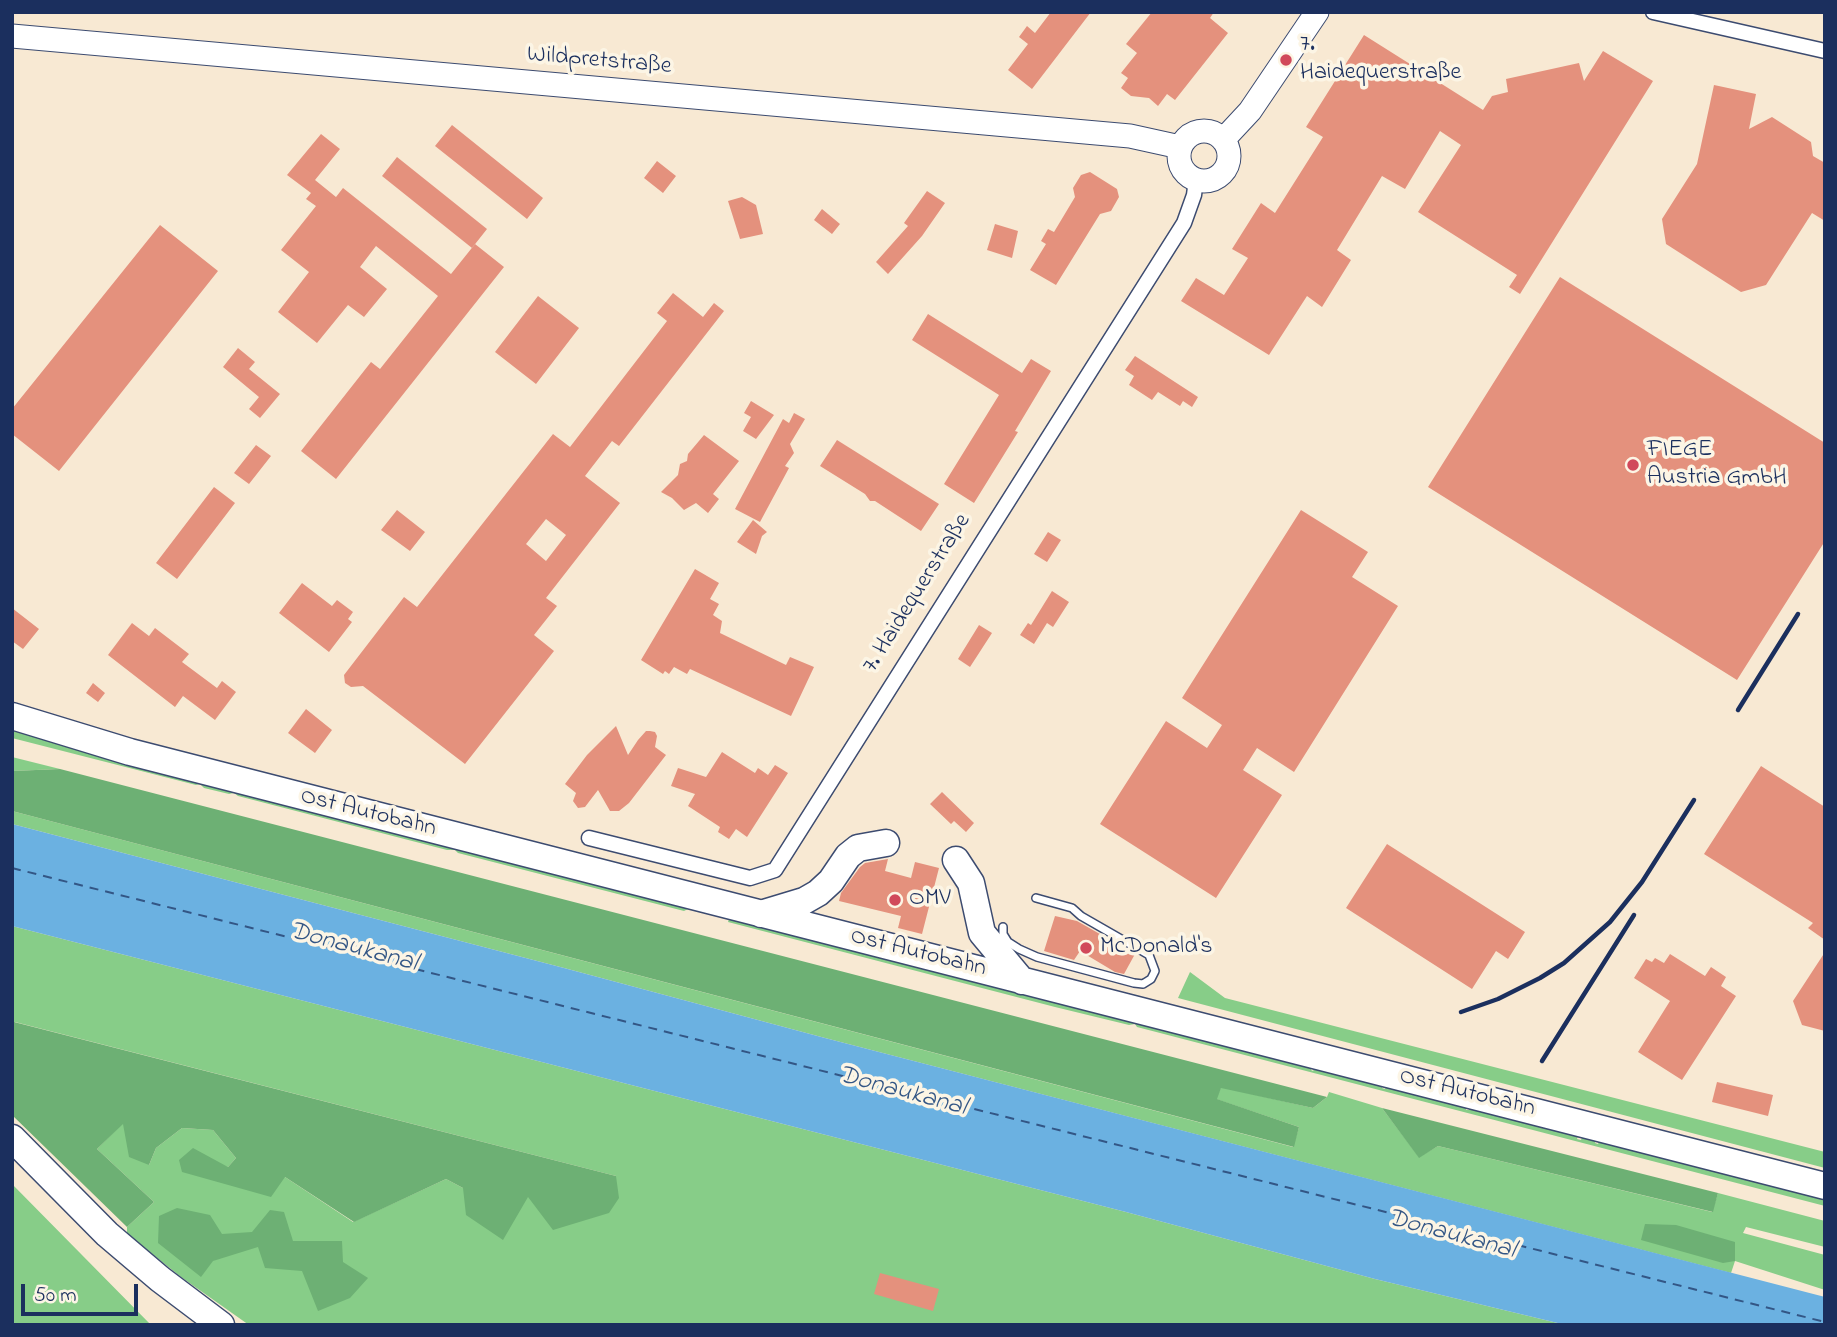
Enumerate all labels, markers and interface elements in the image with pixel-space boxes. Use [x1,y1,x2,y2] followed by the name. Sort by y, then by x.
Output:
[1300,32,1461,88] place label: 7. Haidequerstraße
[526,41,672,83] street label: Wildpretstraße
[1278,52,1294,68] marker: 7. Haidequerstraße
[1647,437,1787,493] place label: FIEGE Austria GmbH
[1625,457,1641,473] marker: FIEGE Austria GmbH
[858,509,978,679] street label: 7. Haidequerstraße
[297,783,439,845] street label: Ost Autobahn
[909,886,951,914] place label: OMV
[887,892,903,908] marker: OMV
[286,917,420,981] water label: Donaukanal
[847,923,989,985] street label: Ost Autobahn
[1100,934,1212,962] place label: McDonald's
[1078,940,1094,956] marker: McDonald's
[835,1061,969,1125] water label: Donaukanal
[1396,1063,1538,1125] street label: Ost Autobahn
[1384,1204,1518,1268] water label: Donaukanal
[24,1270,142,1314] scale bar
[34,1281,77,1311] text: 50 m

